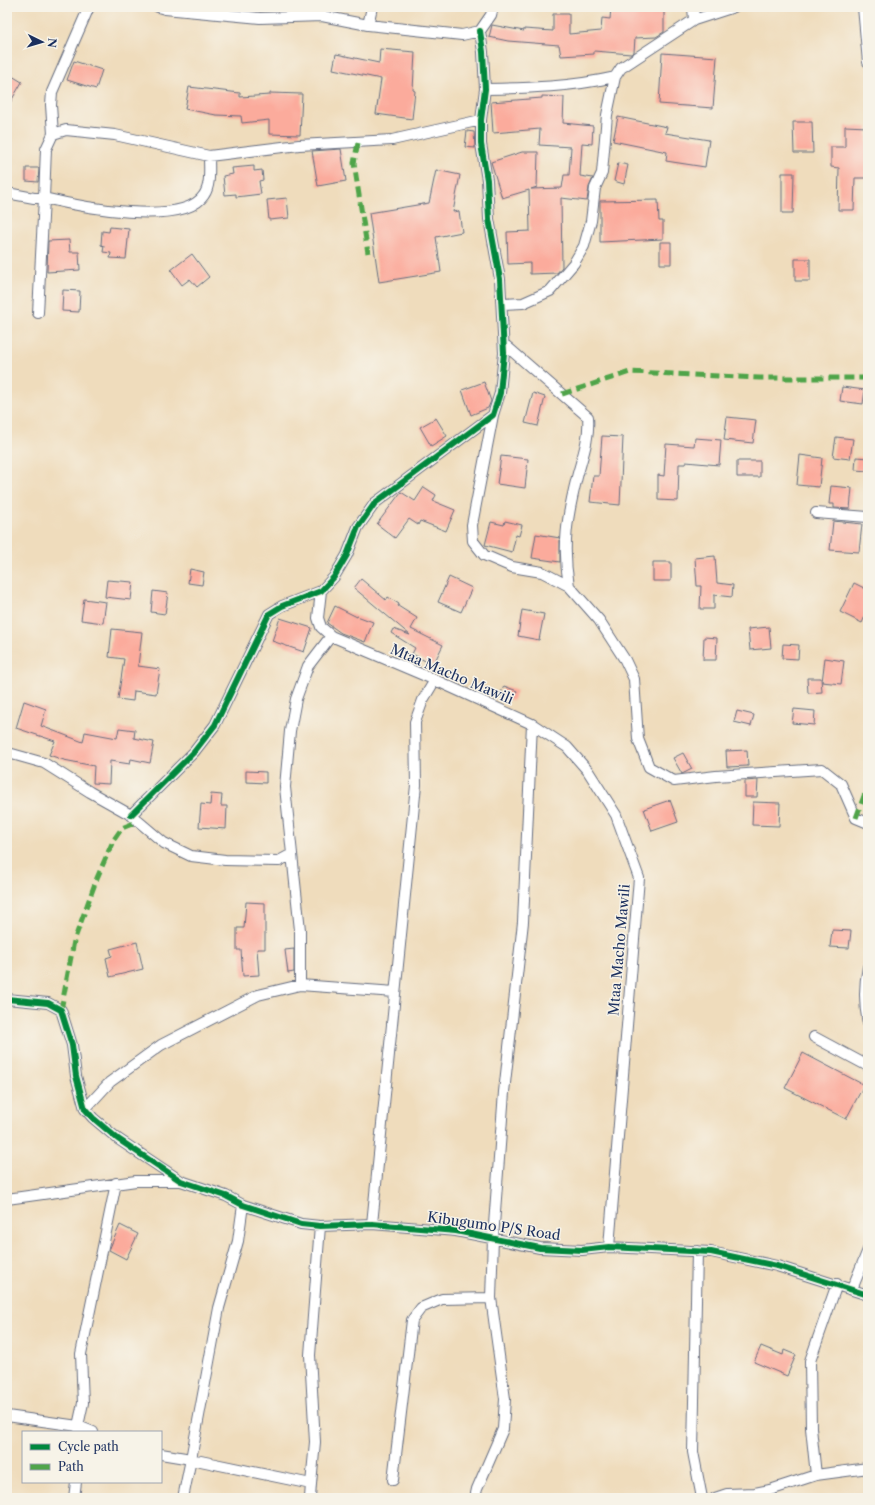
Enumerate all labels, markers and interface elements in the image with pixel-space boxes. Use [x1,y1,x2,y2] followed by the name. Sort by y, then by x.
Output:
[22,22,62,62] north arrow
[45,37,59,49] text: N
[388,640,516,708] street label: Mtaa Macho Mawili
[604,883,634,1017] street label: Mtaa Macho Mawili
[426,1208,562,1244] street label: Kibugumo P/S Road
[22,1431,162,1483] legend
[58,1439,119,1454] text: Cycle path
[58,1459,84,1474] text: Path

